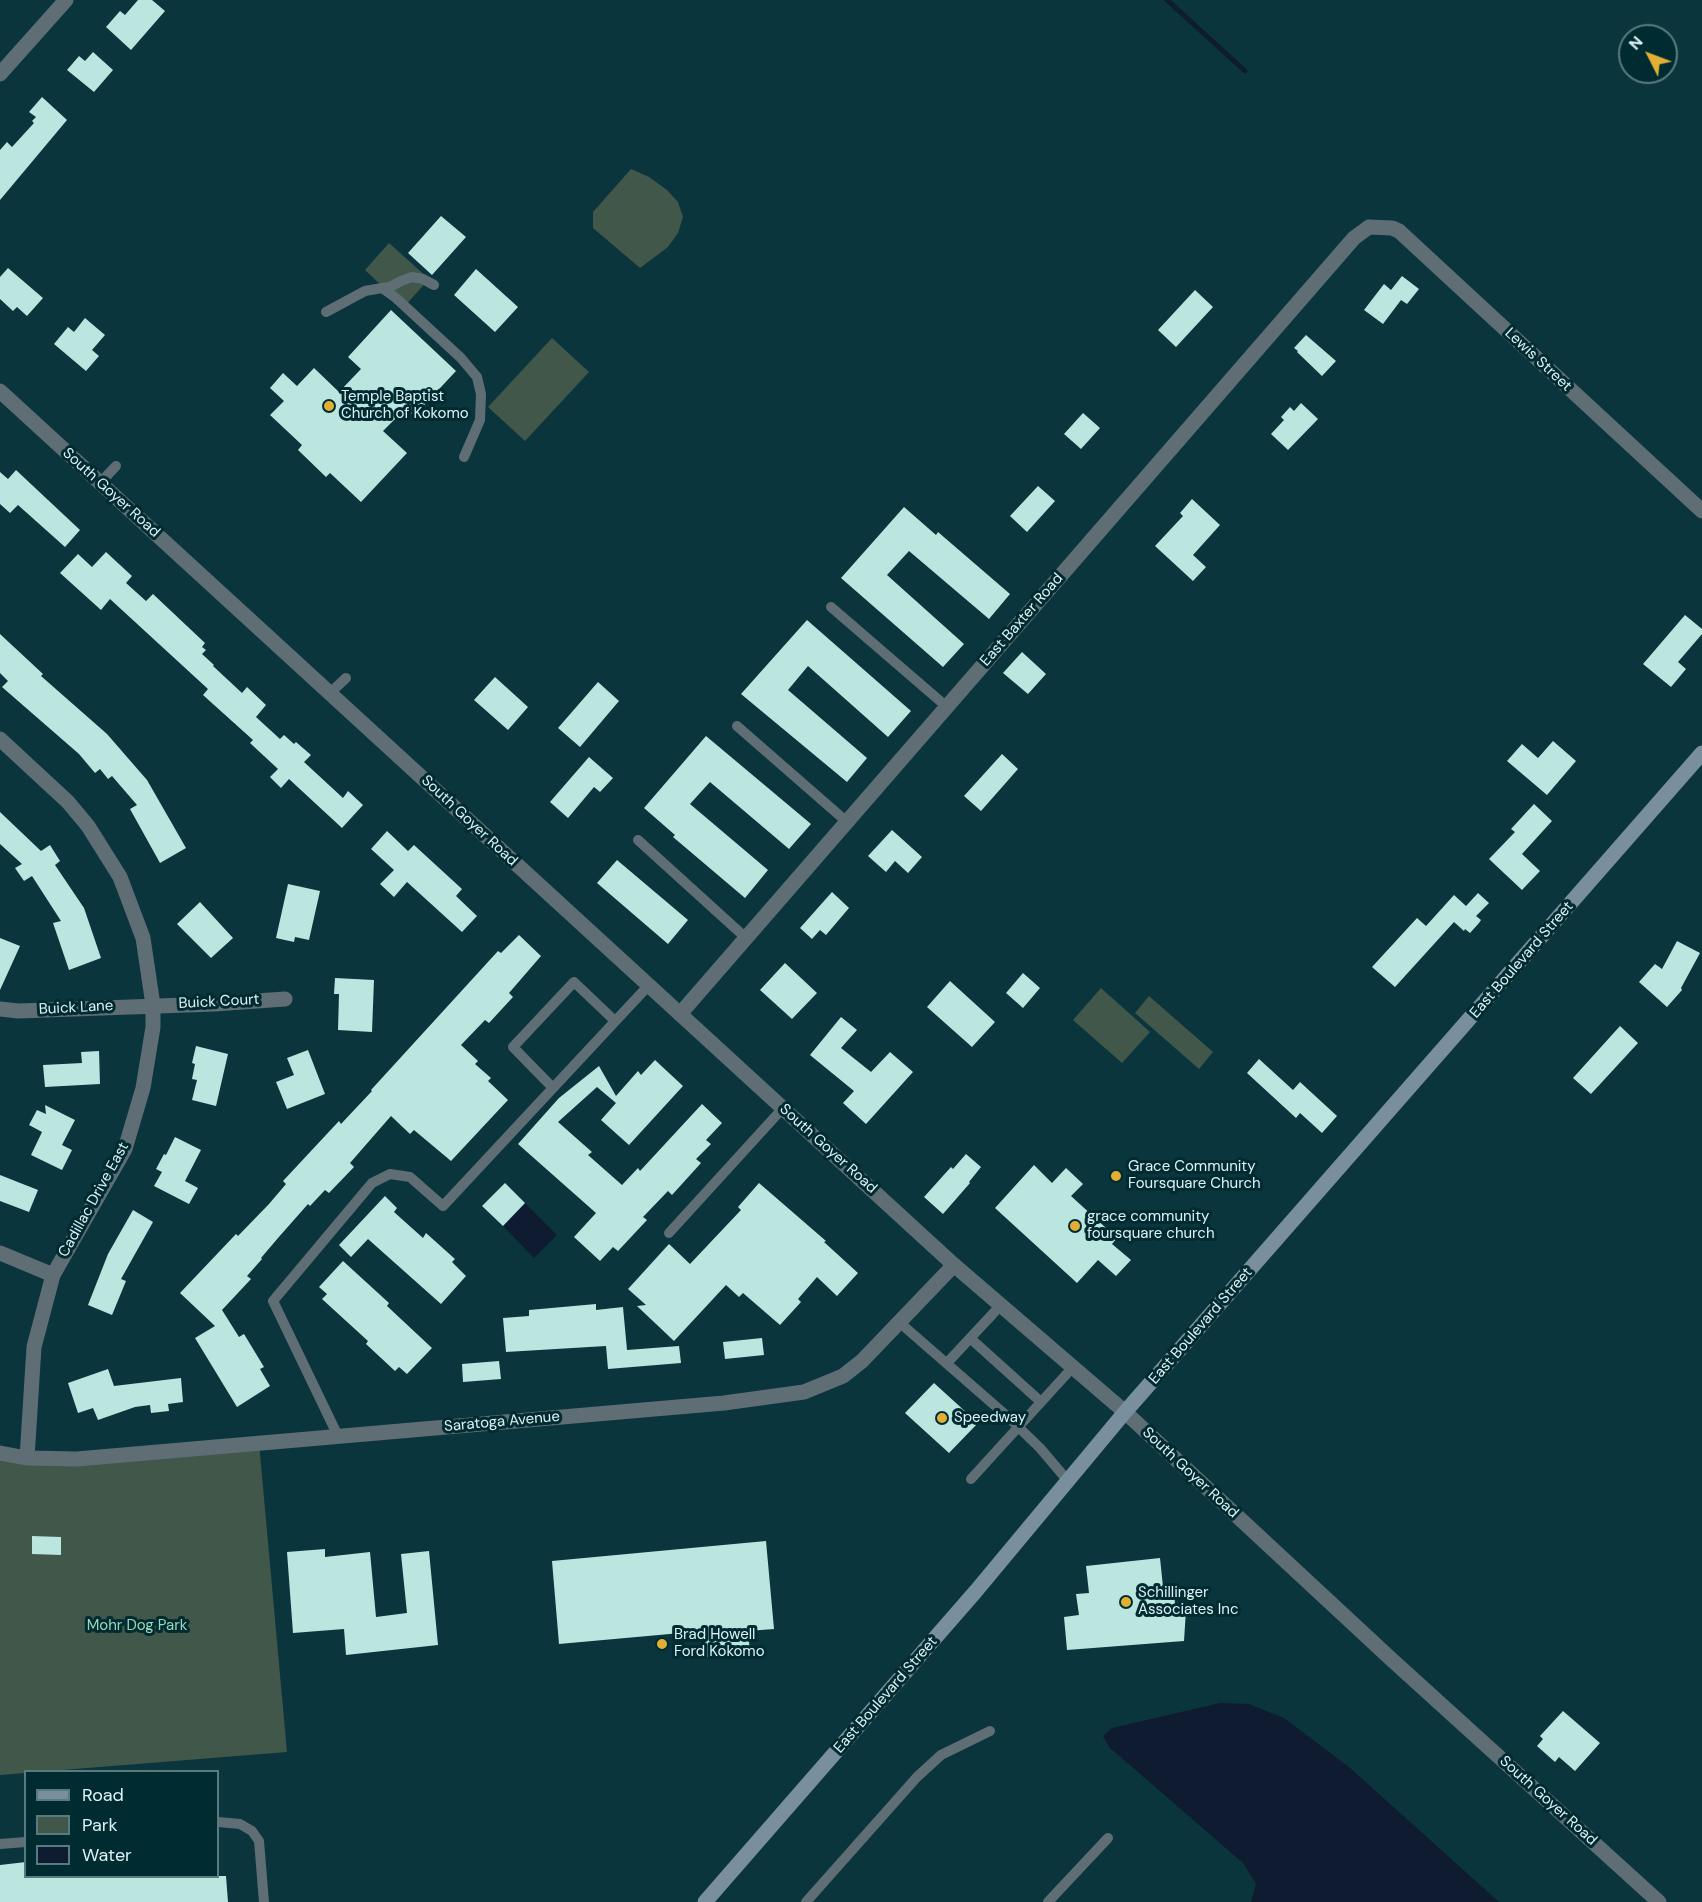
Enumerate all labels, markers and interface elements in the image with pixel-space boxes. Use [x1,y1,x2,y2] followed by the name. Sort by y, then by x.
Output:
[1618,24,1678,84] north arrow
[1624,32,1647,54] text: N
[1501,324,1575,396] street label: Lewis Street
[341,388,469,423] place label: Temple Baptist Church of Kokomo
[322,399,336,413] marker: Temple Baptist Church of Kokomo
[59,445,163,541] street label: South Goyer Road
[977,570,1067,670] street label: East Baxter Road
[417,772,521,870] street label: South Goyer Road
[1466,898,1578,1022] street label: East Boulevard Street
[178,991,260,1013] street label: Buick Court
[38,997,114,1019] street label: Buick Lane
[776,1101,880,1197] street label: South Goyer Road
[55,1139,133,1261] street label: Cadillac Drive East
[1128,1158,1261,1193] place label: Grace Community Foursquare Church
[1109,1169,1123,1183] marker: Grace Community Foursquare Church
[1087,1208,1215,1243] place label: grace community foursquare church
[1068,1219,1082,1233] marker: grace community foursquare church
[1145,1264,1257,1388] street label: East Boulevard Street
[443,1408,561,1436] street label: Saratoga Avenue
[954,1409,1026,1427] place label: Speedway
[935,1411,949,1425] marker: Speedway
[1138,1424,1242,1522] street label: South Goyer Road
[1138,1584,1238,1619] place label: Schillinger Associates Inc
[1119,1595,1133,1609] marker: Schillinger Associates Inc
[87,1617,187,1635] park label: Mohr Dog Park
[674,1626,765,1661] place label: Brad Howell Ford Kokomo
[830,1633,942,1757] street label: East Boulevard Street
[655,1637,669,1651] marker: Brad Howell Ford Kokomo
[1496,1753,1600,1849] street label: South Goyer Road
[24,1770,219,1878] legend
[82,1783,124,1807] text: Road
[82,1813,118,1837] text: Park
[82,1843,132,1867] text: Water

